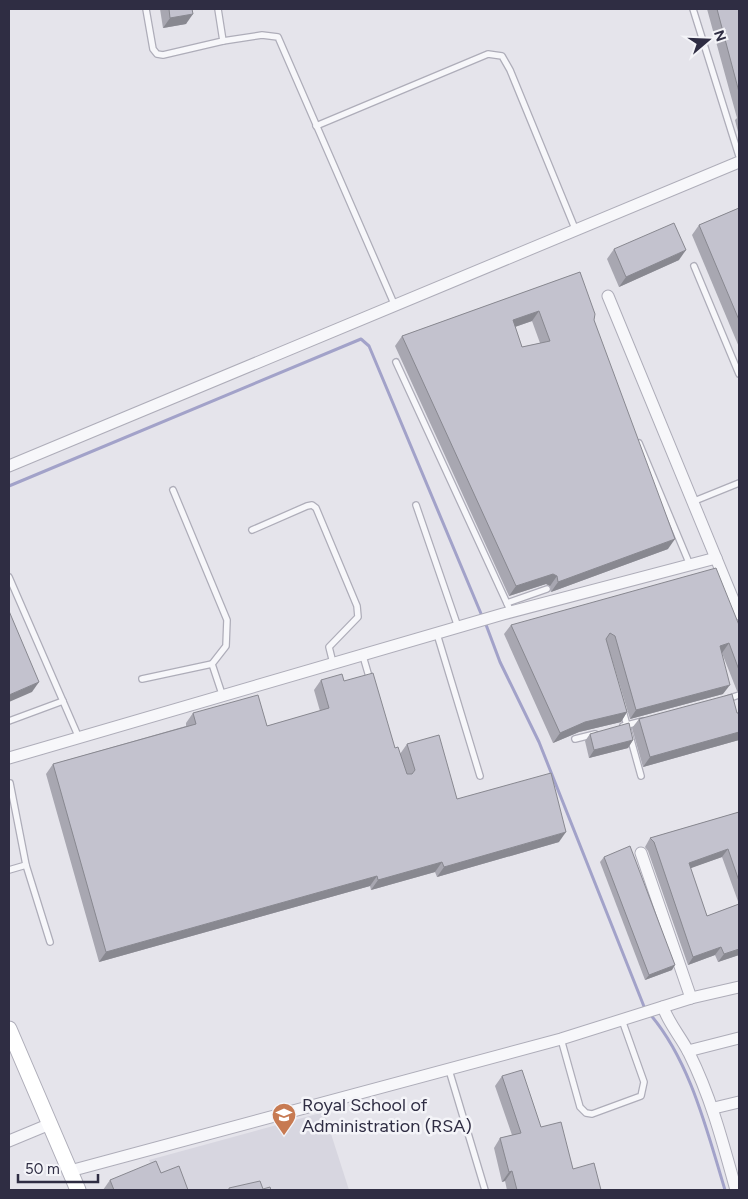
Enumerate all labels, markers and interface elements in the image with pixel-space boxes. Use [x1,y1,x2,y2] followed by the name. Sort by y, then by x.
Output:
[683,15,733,65] north arrow
[710,28,730,44] text: N
[302,1094,472,1137] place label: Royal School of Administration (RSA)
[271,1102,297,1136] school or university icon: Royal School of Administration (RSA)
[18,1152,98,1184] scale bar
[25,1160,60,1178] text: 50 m

